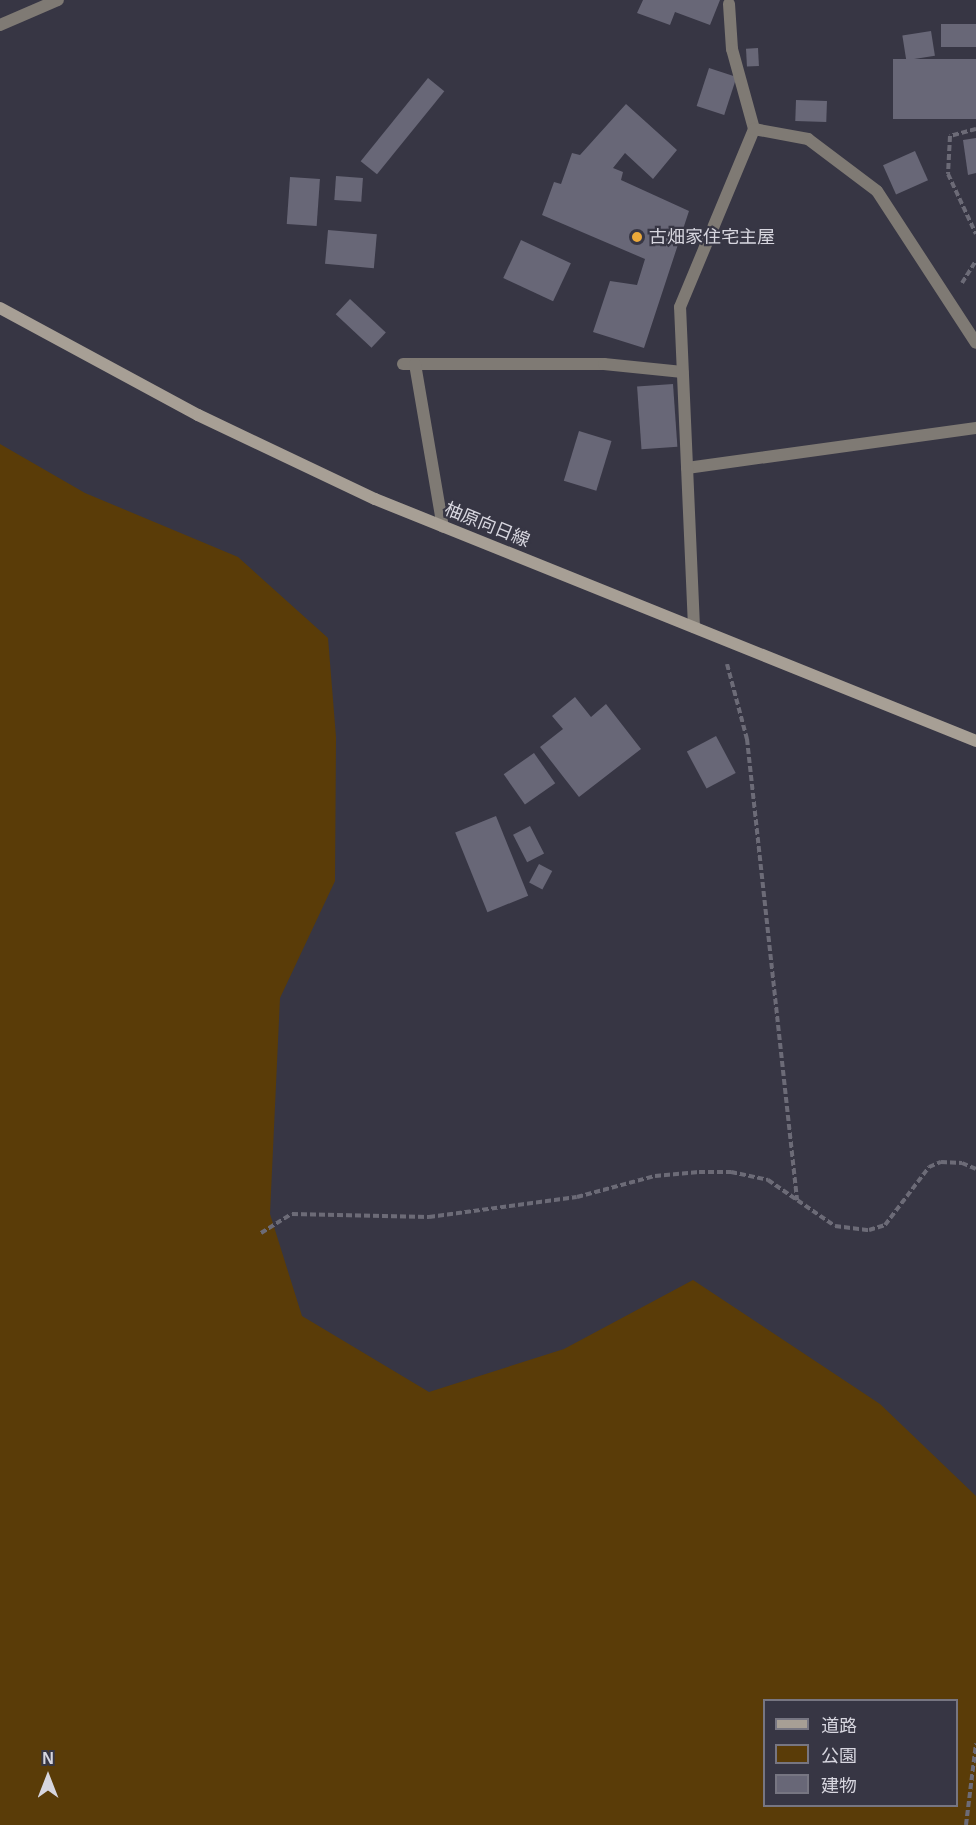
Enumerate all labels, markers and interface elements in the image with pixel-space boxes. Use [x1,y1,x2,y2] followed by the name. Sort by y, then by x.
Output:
[649,226,775,248] place label: 古畑家住宅主屋
[630,230,644,244] marker: 古畑家住宅主屋
[441,498,533,552] street label: 柚原向日線
[763,1699,958,1807] legend
[821,1716,857,1736] text: 道路
[821,1746,857,1766] text: 公園
[18,1747,78,1807] north arrow
[42,1750,54,1767] text: N
[821,1776,857,1796] text: 建物

